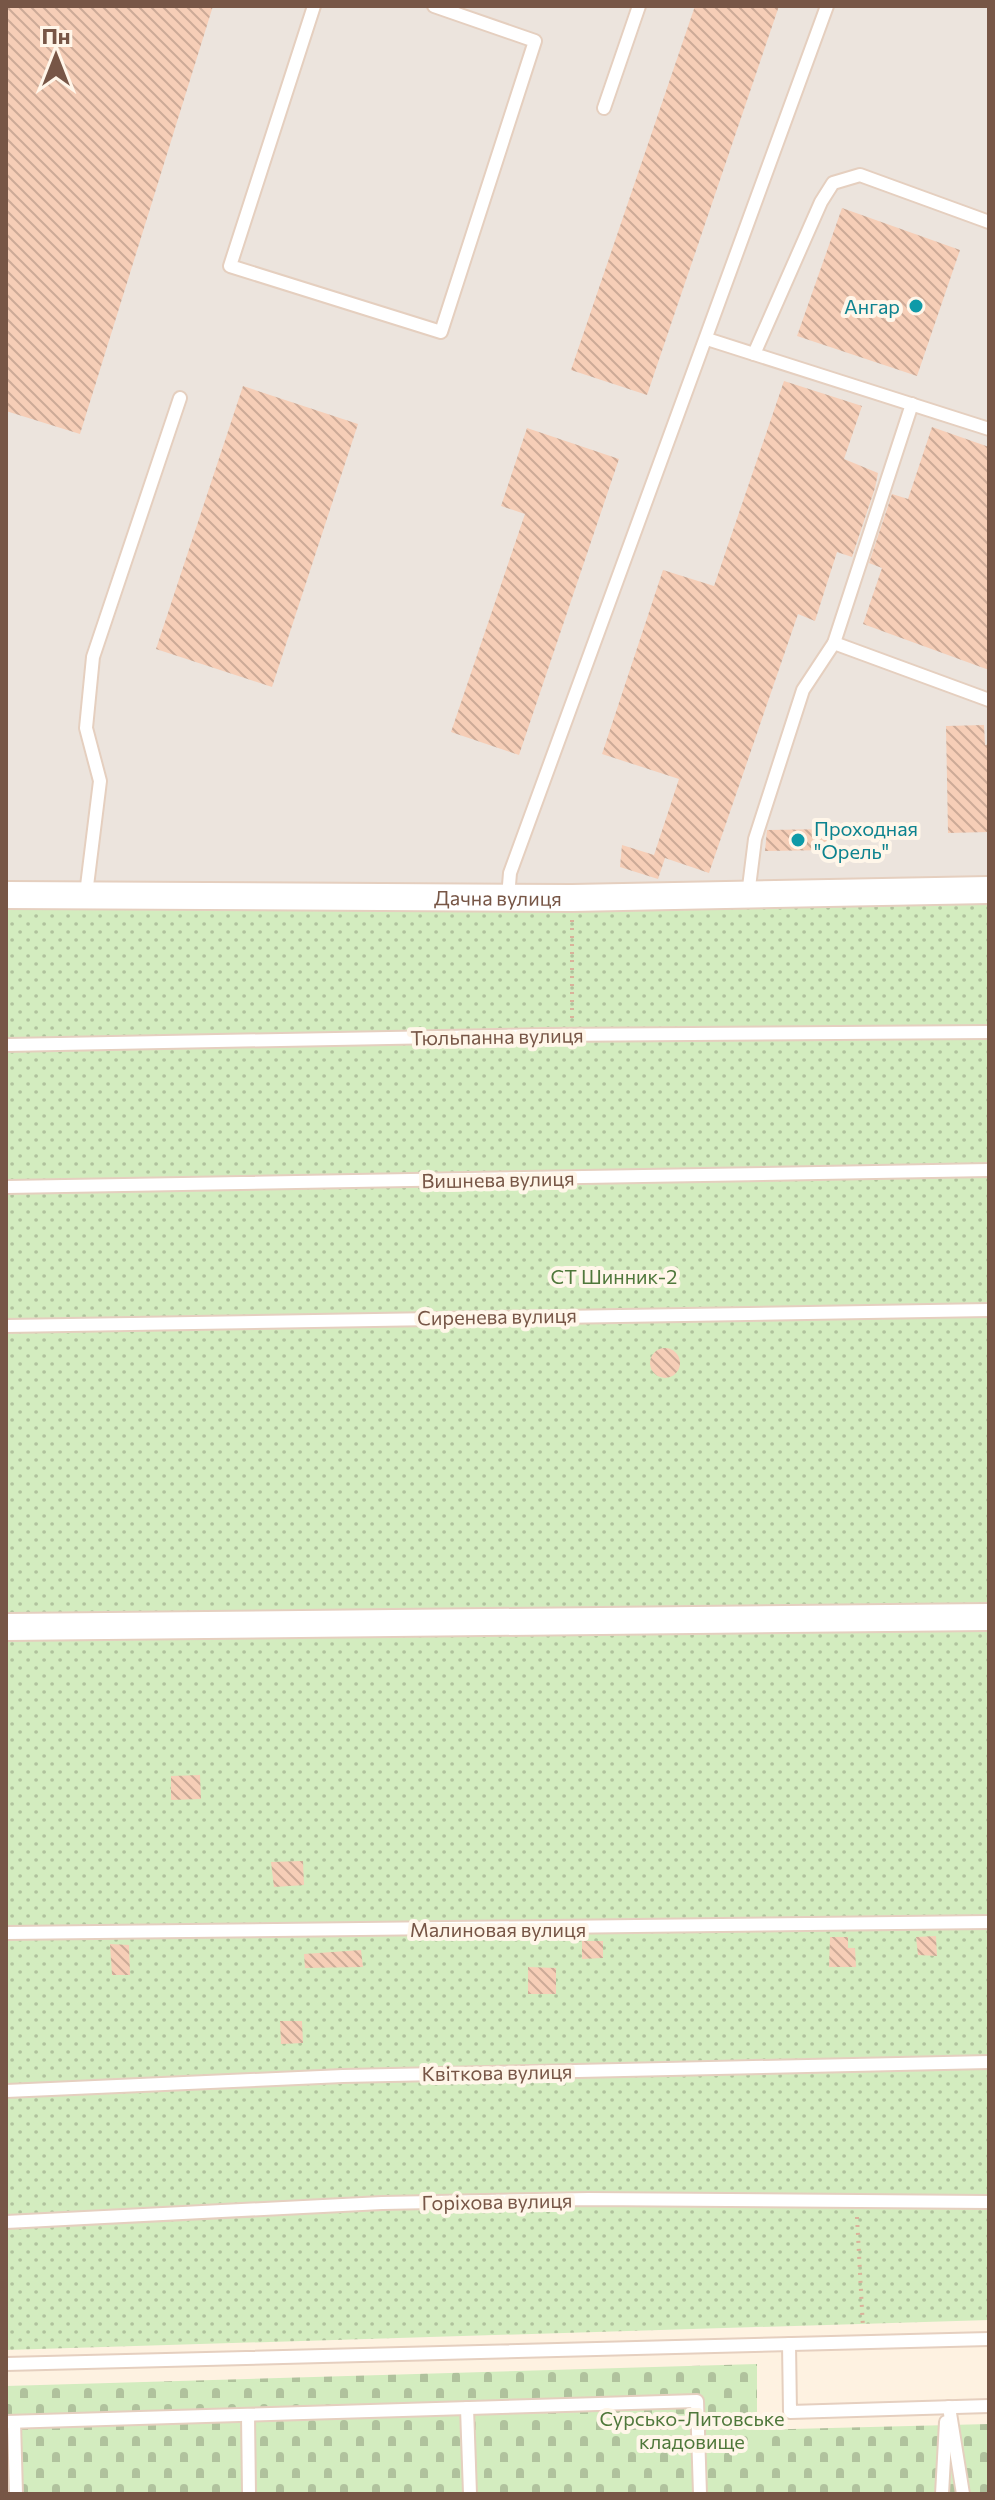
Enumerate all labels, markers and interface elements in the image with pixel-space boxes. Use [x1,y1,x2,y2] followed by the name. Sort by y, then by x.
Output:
[16,16,96,96] north arrow
[41,22,71,49] text: Пн
[844,294,900,318] place label: Ангар
[907,297,925,315] marker: Ангар
[814,816,918,863] place label: Проходная "Орель"
[789,831,807,849] marker: Проходная "Орель"
[434,885,562,910] street label: Дачна вулиця
[410,1022,584,1050] street label: Тюльпанна вулиця
[421,1166,575,1192] street label: Вишнева вулиця
[551,1264,677,1288] park label: СТ Шинник-2
[417,1303,577,1329] street label: Сиренева вулиця
[410,1917,586,1941] street label: Малиновая вулиця
[421,2059,573,2085] street label: Квіткова вулиця
[421,2188,573,2214] street label: Горіхова вулиця
[599,2406,785,2453] park label: Сурсько-Литовське кладовище

